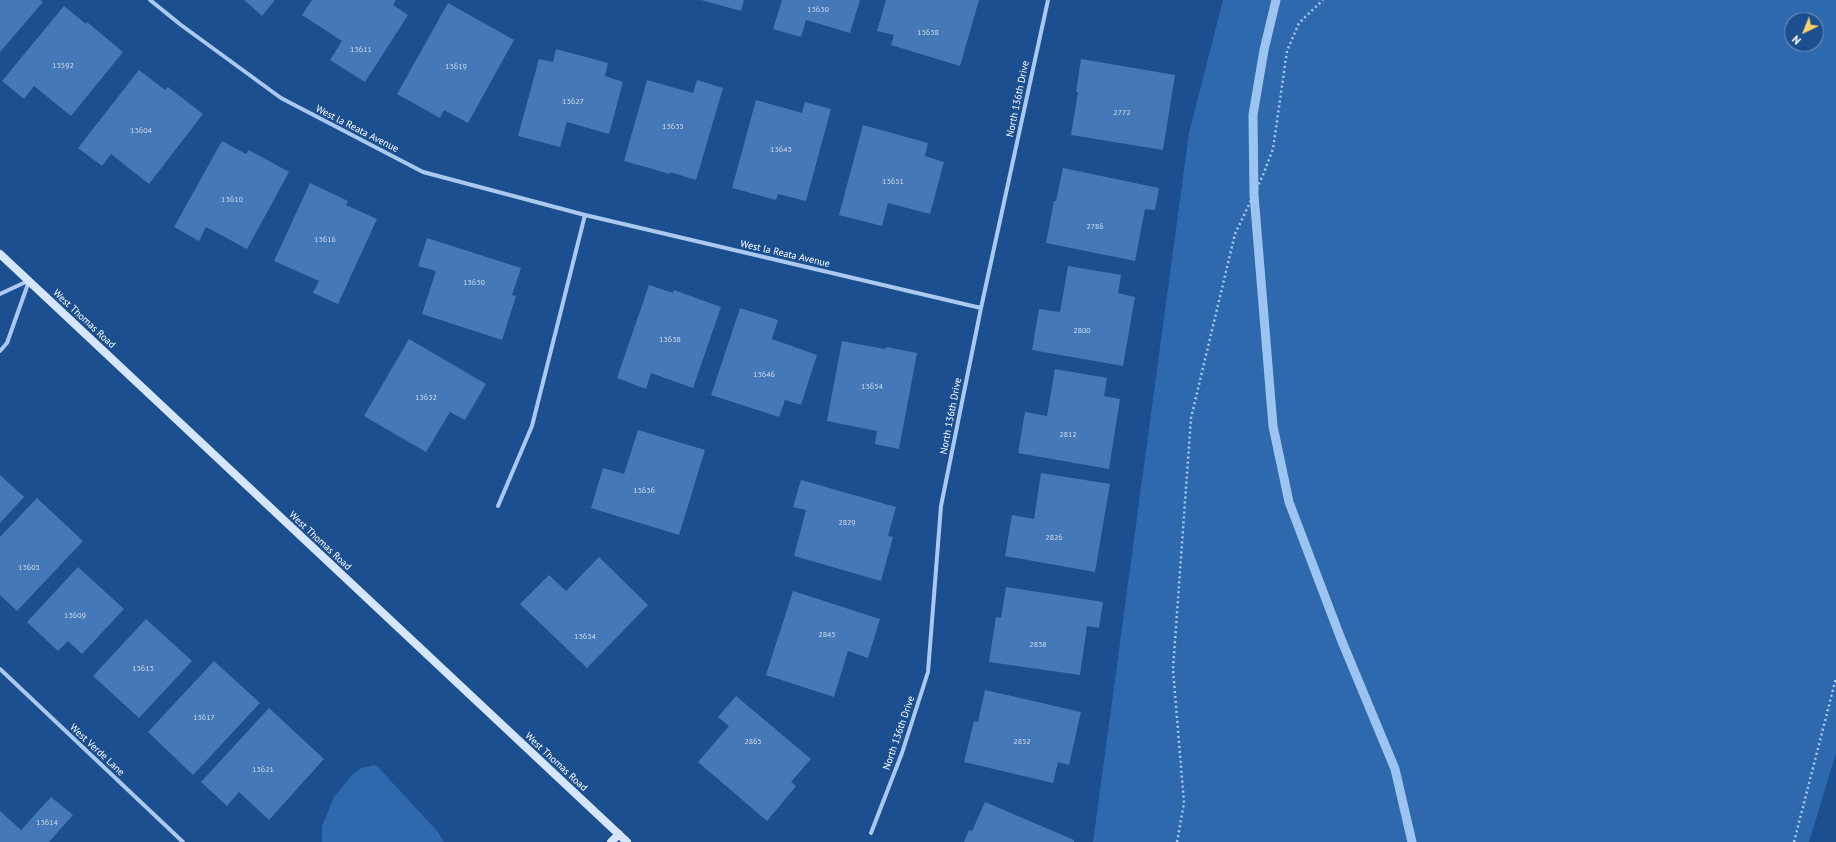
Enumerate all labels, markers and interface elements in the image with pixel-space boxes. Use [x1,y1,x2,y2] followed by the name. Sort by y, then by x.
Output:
[807,5,829,15] house number: 13630
[1784,12,1824,52] north arrow
[917,28,939,38] house number: 13638
[1789,32,1804,48] text: N
[350,45,372,55] house number: 13611
[1004,60,1032,138] street label: North 136th Drive
[52,61,74,71] house number: 13592
[445,62,467,72] house number: 13619
[562,97,584,107] house number: 13627
[314,103,400,155] street label: West la Reata Avenue
[1113,108,1131,118] house number: 2772
[662,122,684,132] house number: 13635
[130,126,152,136] house number: 13604
[770,145,792,155] house number: 13643
[882,177,904,187] house number: 13651
[221,195,243,205] house number: 13610
[1086,222,1104,232] house number: 2786
[314,235,336,245] house number: 13616
[739,238,831,270] street label: West la Reata Avenue
[463,278,485,288] house number: 13630
[50,287,118,351] street label: West Thomas Road
[1073,326,1091,336] house number: 2800
[659,335,681,345] house number: 13638
[753,370,775,380] house number: 13646
[938,377,964,455] street label: North 136th Drive
[861,382,883,392] house number: 13654
[415,393,437,403] house number: 13632
[1059,430,1077,440] house number: 2812
[633,486,655,496] house number: 13636
[286,509,354,573] street label: West Thomas Road
[838,518,856,528] house number: 2829
[1045,533,1063,543] house number: 2826
[18,563,40,573] house number: 13605
[64,611,86,621] house number: 13609
[818,630,836,640] house number: 2845
[574,632,596,642] house number: 13634
[1029,640,1047,650] house number: 2838
[132,664,154,674] house number: 13613
[881,694,917,772] street label: North 136th Drive
[193,713,215,723] house number: 13617
[67,722,127,778] street label: West Verde Lane
[522,730,590,794] street label: West Thomas Road
[744,737,762,747] house number: 2865
[1013,737,1031,747] house number: 2852
[252,765,274,775] house number: 13621
[36,818,58,828] house number: 13614

